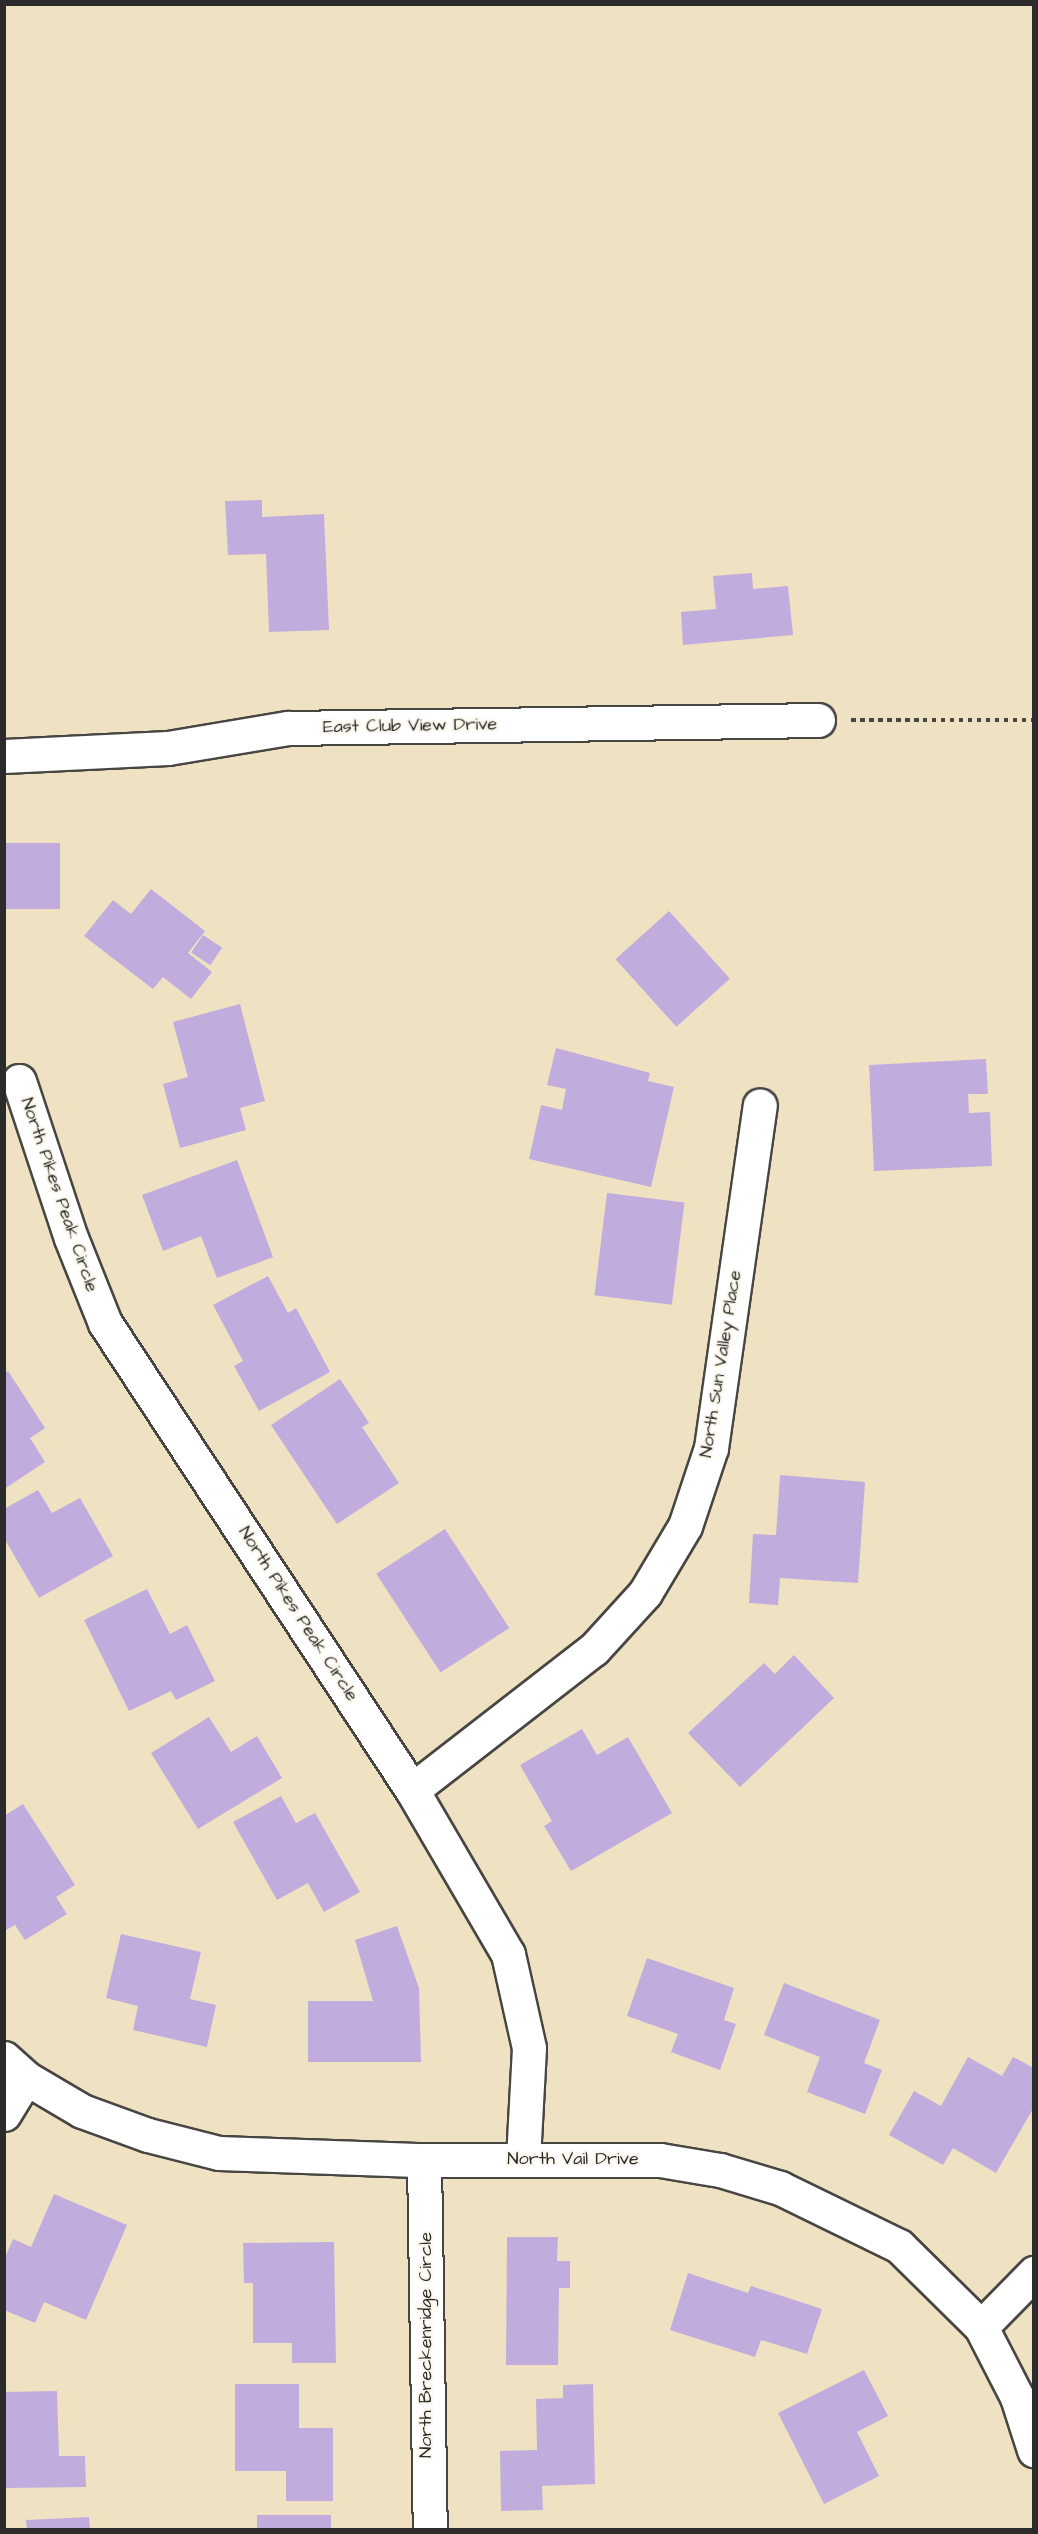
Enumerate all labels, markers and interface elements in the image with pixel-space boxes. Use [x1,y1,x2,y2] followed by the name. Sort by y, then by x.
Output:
[323,714,497,738] street label: East Club View Drive
[16,1095,102,1295] street label: North Pikes Peak Circle
[696,1269,746,1459] street label: North Sun Valley Place
[233,1523,363,1705] street label: North Pikes Peak Circle
[507,2148,639,2170] street label: North Vail Drive
[415,2232,437,2458] street label: North Breckenridge Circle

